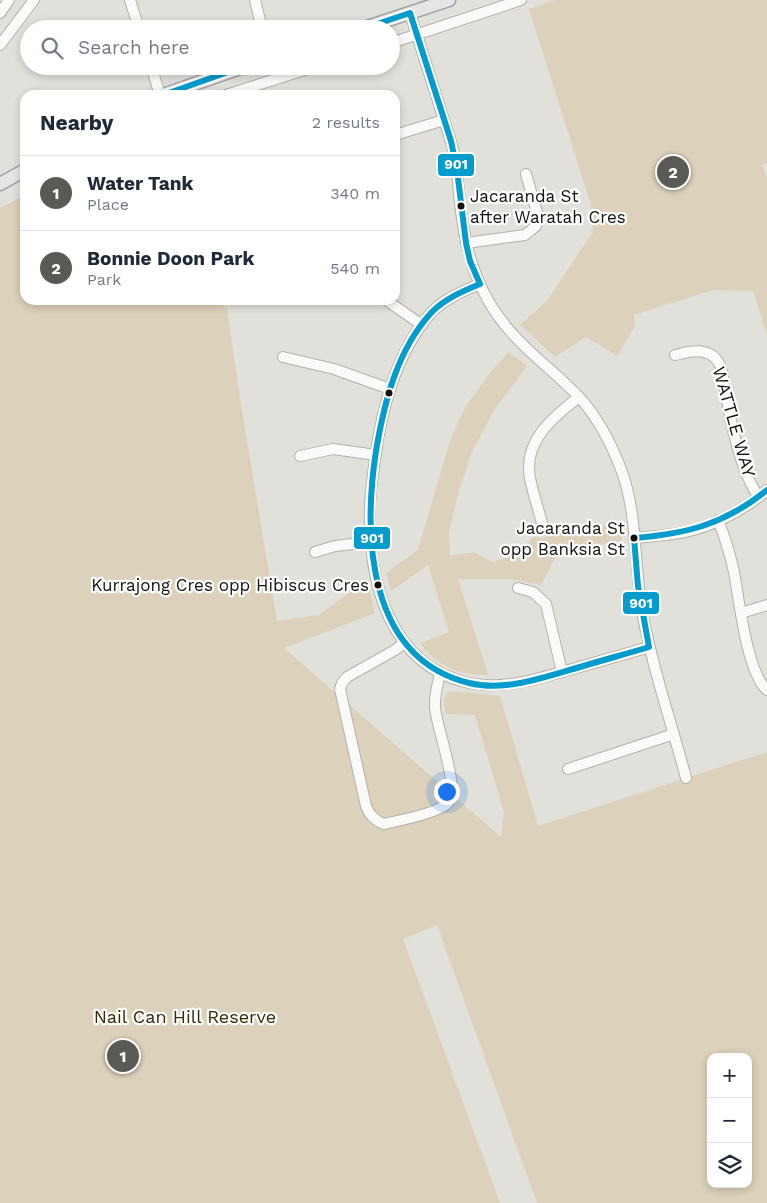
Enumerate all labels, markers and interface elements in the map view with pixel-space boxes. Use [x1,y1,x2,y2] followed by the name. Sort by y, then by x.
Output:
[20,20,400,75] search box
[38,34,66,62] icon: search
[78,36,189,59] text: Search here
[40,110,113,135] text: Nearby
[312,113,380,132] text: 2 results
[437,153,475,177] line badge: 901
[657,153,689,191] pin: 2
[444,156,468,172] text: 901
[87,172,193,195] text: Water Tank
[53,184,59,203] text: 1
[330,184,380,203] text: 340 m
[470,186,626,227] place label: Jacaranda St after Waratah Cres
[87,195,129,214] text: Place
[456,201,466,211] marker: Jacaranda St after Waratah Cres
[87,247,254,270] text: Bonnie Doon Park
[51,259,61,278] text: 2
[330,259,380,278] text: 540 m
[87,270,121,289] text: Park
[709,364,760,480] street label: WATTLE WAY
[384,388,394,398] unlabelled marker
[500,518,625,559] place label: Jacaranda St opp Banksia St
[353,526,391,550] line badge: 901
[360,530,384,546] text: 901
[629,533,639,543] marker: Jacaranda St opp Banksia St
[91,575,369,595] place label: Kurrajong Cres opp Hibiscus Cres
[373,580,383,590] marker: Kurrajong Cres opp Hibiscus Cres
[622,591,660,615] line badge: 901
[629,595,653,611] text: 901
[434,779,460,805] your location
[94,1006,276,1027] park label: Nail Can Hill Reserve
[107,1037,139,1075] pin: 1
[707,1053,752,1188] map controls
[707,1053,752,1098] button: +
[707,1098,752,1143] button: −
[707,1143,752,1188] button: layers

